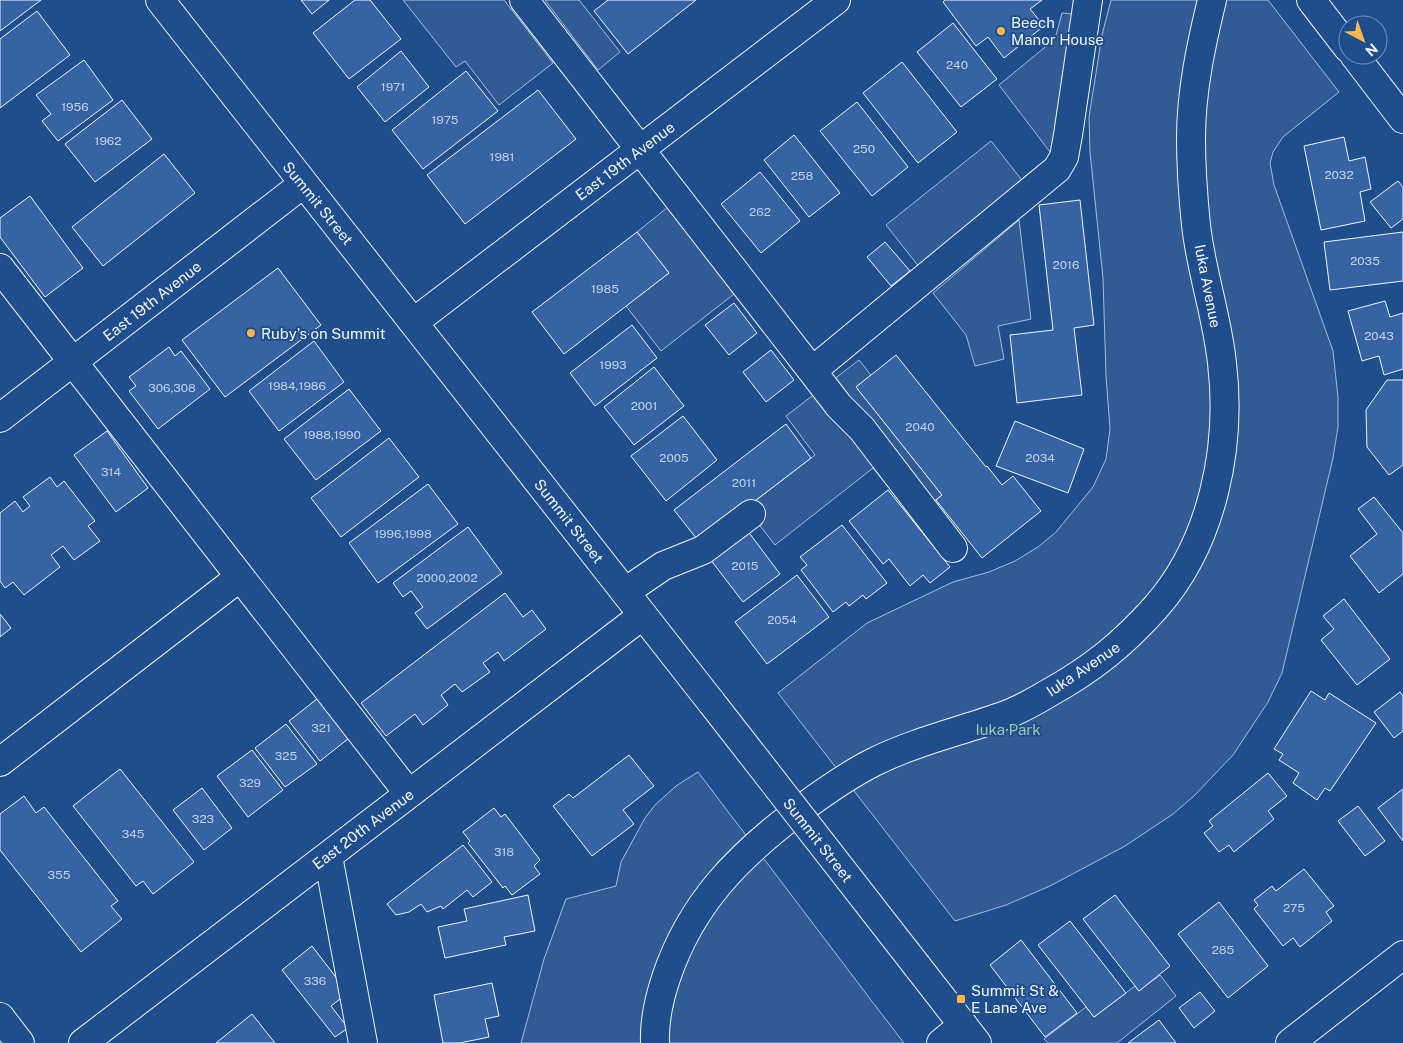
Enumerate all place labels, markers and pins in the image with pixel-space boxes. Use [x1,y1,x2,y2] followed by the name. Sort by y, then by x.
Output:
[1011,14,1104,48] place label: Beech Manor House
[995,25,1007,37] marker: Beech Manor House
[261,325,386,342] place label: Ruby's on Summit
[245,327,257,339] marker: Ruby's on Summit
[971,982,1059,1016] place label: Summit St & E Lane Ave
[955,993,967,1005] marker: Summit St & E Lane Ave

